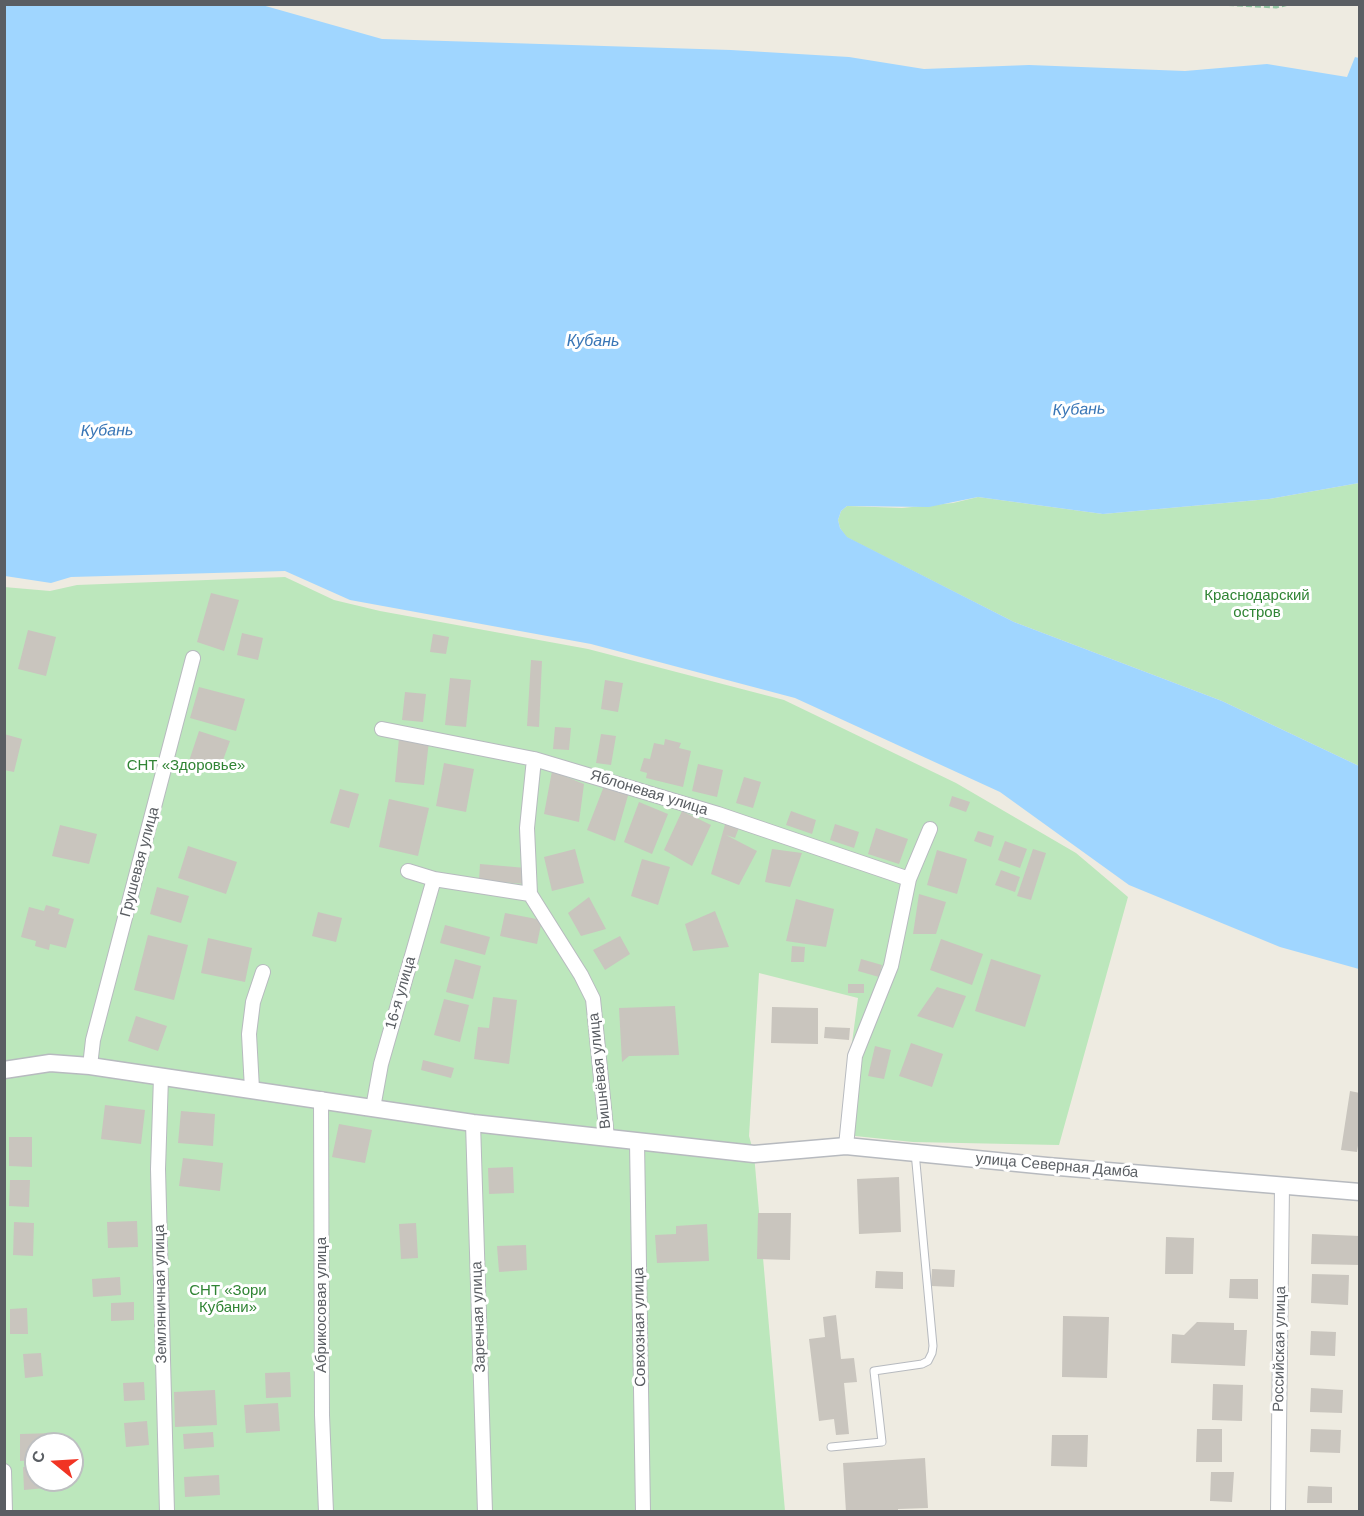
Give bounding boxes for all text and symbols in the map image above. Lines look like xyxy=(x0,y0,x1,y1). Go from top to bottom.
water label: Кубань xyxy=(567,332,619,352)
water label: Кубань xyxy=(1052,399,1106,421)
water label: Кубань xyxy=(80,421,134,441)
park label: Краснодарский остров xyxy=(1204,587,1310,622)
park label: СНТ «Здоровье» xyxy=(127,757,245,775)
street label: Яблоневая улица xyxy=(588,767,710,819)
street label: Грушевая улица xyxy=(117,805,163,919)
street label: 16-я улица xyxy=(382,954,420,1032)
street label: Вишнёвая улица xyxy=(585,1012,615,1130)
street label: улица Северная Дамба xyxy=(975,1150,1139,1182)
street label: Земляничная улица xyxy=(151,1224,171,1364)
street label: Абрикосовая улица xyxy=(313,1237,331,1373)
street label: Заречная улица xyxy=(468,1261,490,1373)
street label: Совхозная улица xyxy=(630,1267,650,1387)
park label: СНТ «Зори Кубани» xyxy=(189,1282,267,1317)
street label: Российская улица xyxy=(1270,1286,1290,1412)
north arrow xyxy=(24,1432,84,1492)
text: С xyxy=(28,1449,48,1465)

